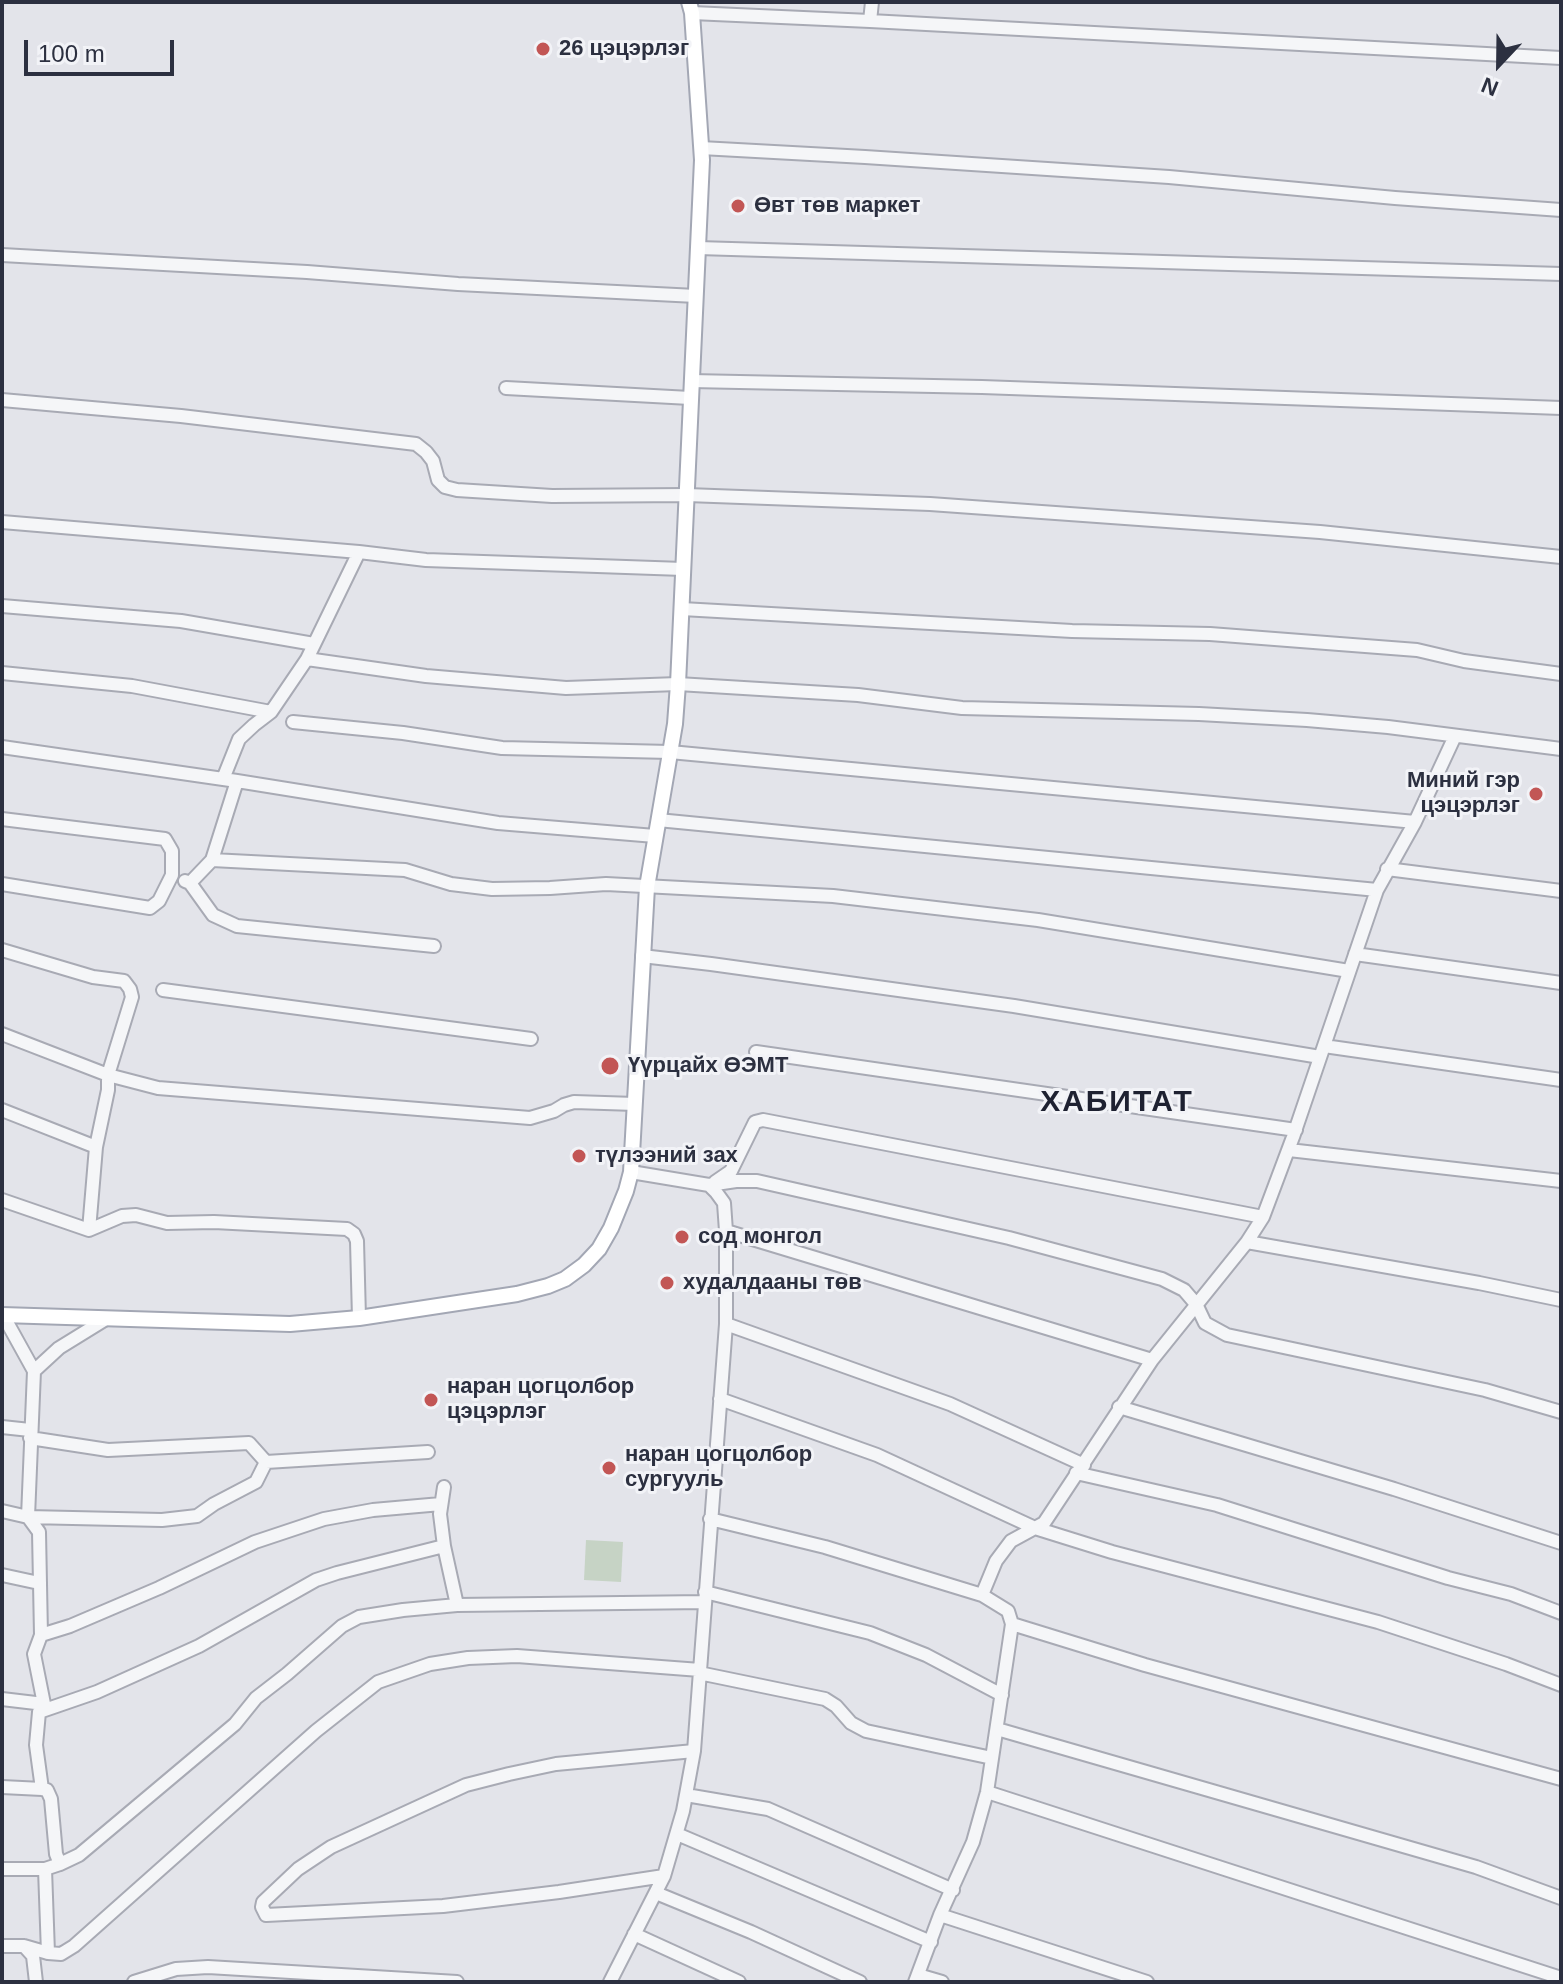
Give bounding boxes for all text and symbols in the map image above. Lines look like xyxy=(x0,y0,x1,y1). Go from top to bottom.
scale bar xyxy=(28,24,178,74)
north arrow xyxy=(1459,24,1539,104)
place label: 26 цэцэрлэг xyxy=(559,36,689,62)
text: 100 m xyxy=(38,40,105,67)
marker: 26 цэцэрлэг xyxy=(534,40,552,58)
text: N xyxy=(1478,72,1502,101)
place label: Өвт төв маркет xyxy=(754,193,920,219)
marker: Өвт төв маркет xyxy=(729,197,747,215)
place label: Миний гэр цэцэрлэг xyxy=(1407,768,1520,820)
marker: Миний гэр цэцэрлэг xyxy=(1527,785,1545,803)
place label: Үүрцайх ӨЭМТ xyxy=(628,1053,788,1079)
marker: Үүрцайх ӨЭМТ xyxy=(599,1055,621,1077)
district label: ХАБИТАТ xyxy=(1040,1085,1194,1121)
place label: түлээний зах xyxy=(595,1143,738,1169)
marker: түлээний зах xyxy=(570,1147,588,1165)
place label: сод монгол xyxy=(698,1224,822,1250)
marker: сод монгол xyxy=(673,1228,691,1246)
place label: худалдааны төв xyxy=(683,1270,862,1296)
marker: худалдааны төв xyxy=(658,1274,676,1292)
place label: наран цогцолбор цэцэрлэг xyxy=(447,1374,634,1426)
marker: наран цогцолбор цэцэрлэг xyxy=(422,1391,440,1409)
place label: наран цогцолбор сургууль xyxy=(625,1442,812,1494)
marker: наран цогцолбор сургууль xyxy=(600,1459,618,1477)

